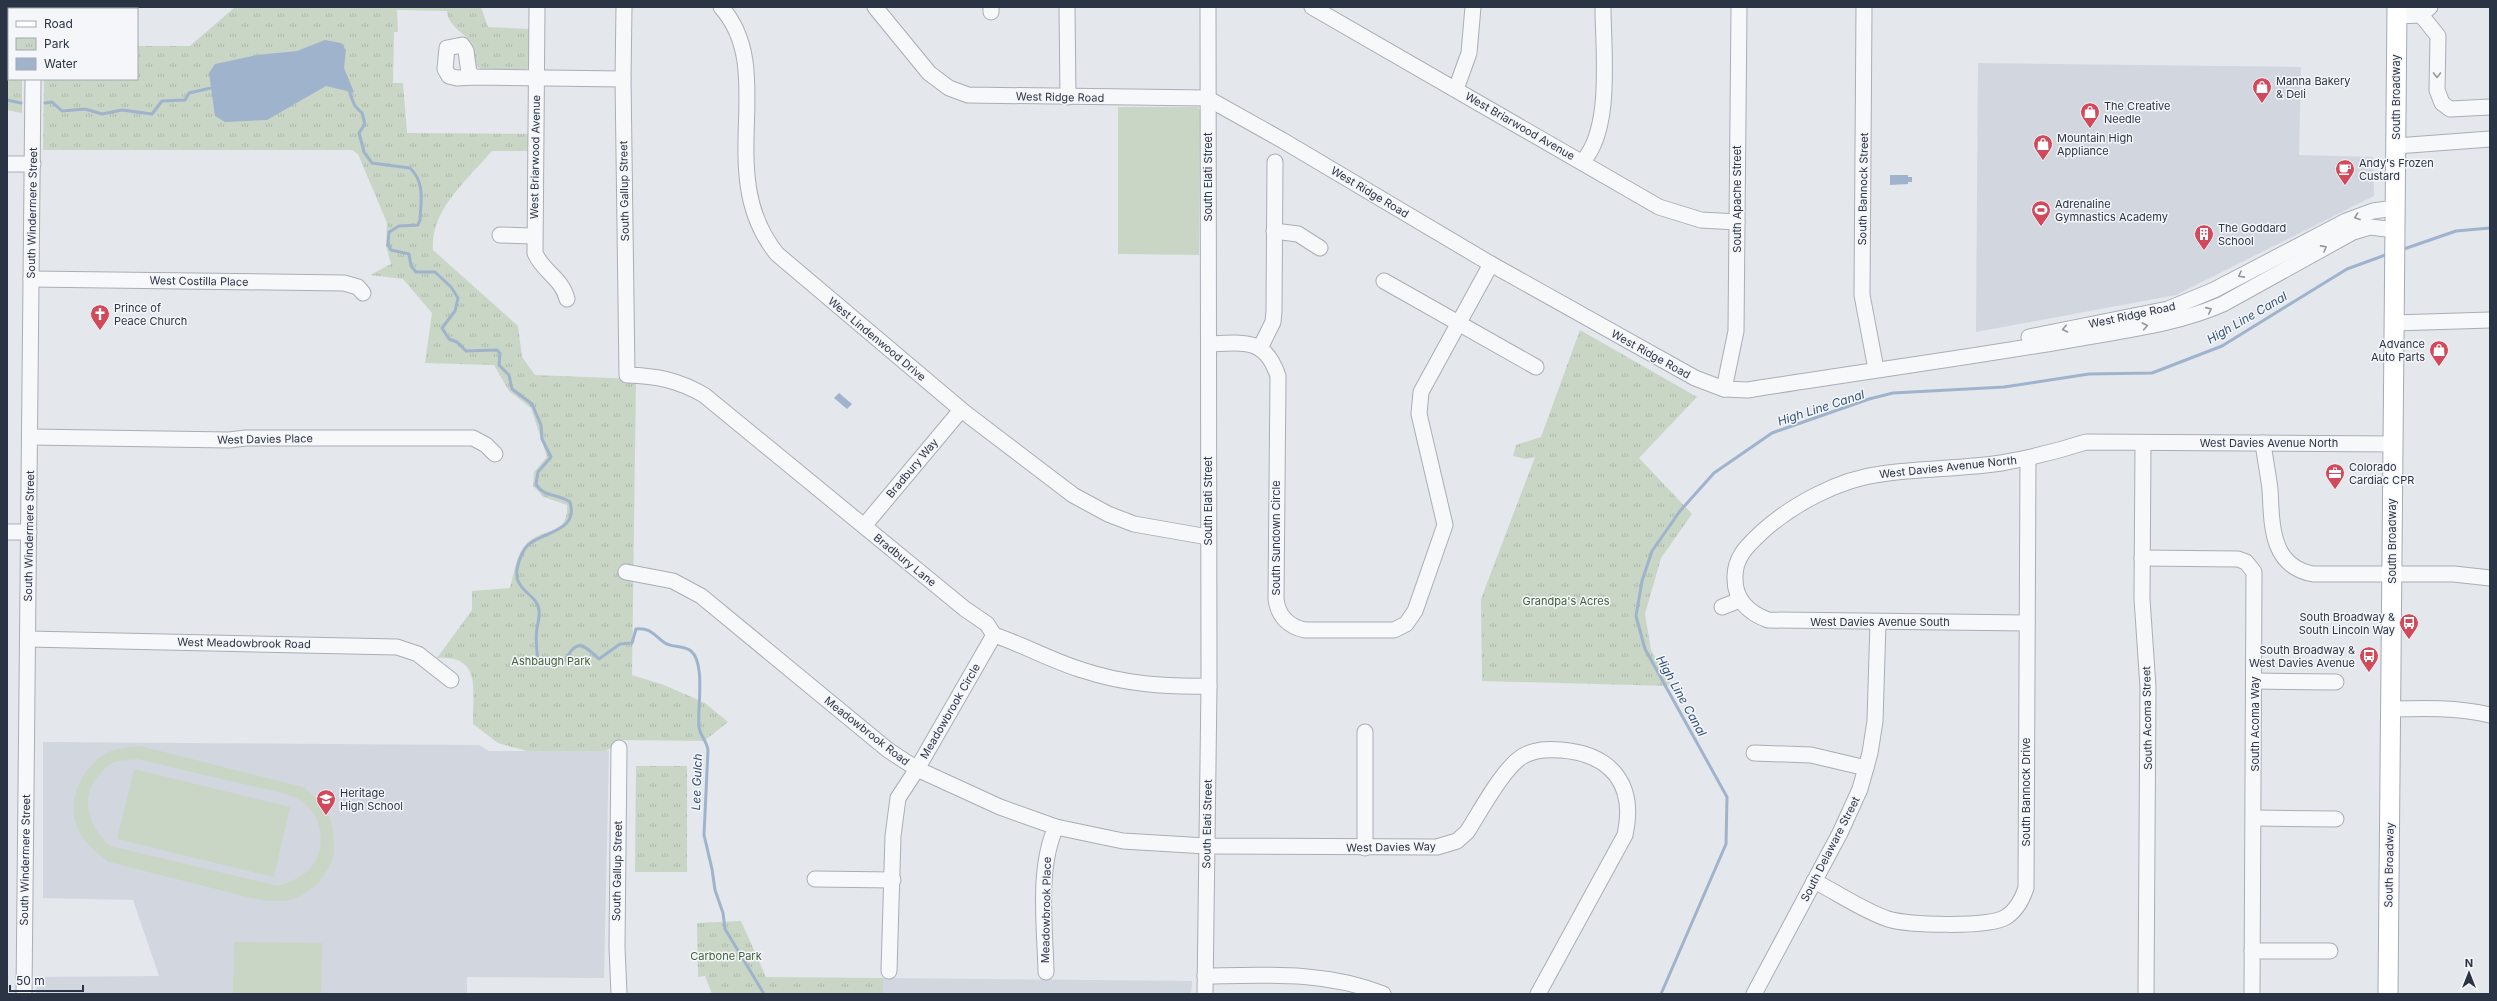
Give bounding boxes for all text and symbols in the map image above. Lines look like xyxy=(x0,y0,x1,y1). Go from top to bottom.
legend xyxy=(8,8,138,80)
text: Road xyxy=(44,16,73,31)
text: Park xyxy=(44,36,70,51)
street label: South Broadway xyxy=(2389,54,2403,140)
text: Water xyxy=(44,56,78,71)
one-way arrow xyxy=(2433,72,2441,78)
place label: Manna Bakery & Deli xyxy=(2276,74,2350,101)
shop icon: Manna Bakery & Deli xyxy=(2251,76,2273,104)
street label: West Ridge Road xyxy=(1016,89,1104,105)
street label: West Briarwood Avenue xyxy=(1463,89,1577,163)
street label: West Briarwood Avenue xyxy=(527,95,543,219)
place label: The Creative Needle xyxy=(2104,99,2170,126)
shop icon: The Creative Needle xyxy=(2079,101,2101,129)
place label: Mountain High Appliance xyxy=(2057,131,2133,158)
street label: South Elati Street xyxy=(1201,132,1215,222)
street label: South Bannock Street xyxy=(1855,132,1871,246)
shop icon: Mountain High Appliance xyxy=(2032,133,2054,161)
street label: South Gallup Street xyxy=(616,140,632,241)
street label: South Apache Street xyxy=(1730,145,1744,253)
street label: South Windermere Street xyxy=(24,147,40,279)
place label: Andy's Frozen Custard xyxy=(2359,156,2434,183)
cafe icon: Andy's Frozen Custard xyxy=(2334,158,2356,186)
street label: West Ridge Road xyxy=(1328,163,1412,221)
place label: Adrenaline Gymnastics Academy xyxy=(2055,197,2168,224)
sports icon: Adrenaline Gymnastics Academy xyxy=(2030,199,2052,227)
one-way arrow xyxy=(2354,212,2361,220)
place label: The Goddard School xyxy=(2218,221,2286,248)
building icon: The Goddard School xyxy=(2193,223,2215,251)
one-way arrow xyxy=(2320,245,2327,252)
one-way arrow xyxy=(2238,271,2246,278)
street label: West Costilla Place xyxy=(149,273,249,289)
water label: High Line Canal xyxy=(2204,288,2290,347)
street label: West Lindenwood Drive xyxy=(825,294,929,384)
street label: West Ridge Road xyxy=(2087,299,2177,331)
place label: Prince of Peace Church xyxy=(114,301,187,328)
church icon: Prince of Peace Church xyxy=(89,303,111,331)
one-way arrow xyxy=(2205,307,2213,315)
one-way arrow xyxy=(2142,322,2148,331)
one-way arrow xyxy=(2062,325,2068,333)
street label: West Ridge Road xyxy=(1609,326,1693,382)
place label: Advance Auto Parts xyxy=(2371,337,2425,364)
shop icon: Advance Auto Parts xyxy=(2428,339,2450,367)
water label: High Line Canal xyxy=(1776,386,1866,429)
street label: West Davies Place xyxy=(217,431,313,447)
street label: Bradbury Way xyxy=(883,435,941,501)
street label: West Davies Avenue North xyxy=(2200,436,2338,450)
street label: West Davies Avenue North xyxy=(1878,453,2018,481)
street label: South Elati Street xyxy=(1201,456,1215,546)
place label: Colorado Cardiac CPR xyxy=(2349,460,2414,487)
office icon: Colorado Cardiac CPR xyxy=(2324,462,2346,490)
street label: South Windermere Street xyxy=(21,470,37,602)
street label: South Sundown Circle xyxy=(1269,480,1283,596)
street label: South Broadway xyxy=(2385,498,2399,584)
street label: Bradbury Lane xyxy=(871,531,939,589)
park label: Grandpa's Acres xyxy=(1522,594,1610,608)
place label: South Broadway & South Lincoln Way xyxy=(2299,610,2395,637)
bus stop icon: South Broadway & South Lincoln Way xyxy=(2398,612,2420,640)
street label: West Davies Avenue South xyxy=(1810,615,1950,629)
street label: West Meadowbrook Road xyxy=(177,635,311,651)
place label: South Broadway & West Davies Avenue xyxy=(2249,643,2355,670)
bus stop icon: South Broadway & West Davies Avenue xyxy=(2358,645,2380,673)
water label: High Line Canal xyxy=(1653,653,1710,739)
park label: Ashbaugh Park xyxy=(511,654,591,668)
street label: Meadowbrook Circle xyxy=(917,661,983,761)
street label: South Acoma Street xyxy=(2139,666,2155,770)
street label: South Acoma Way xyxy=(2248,676,2262,772)
street label: Meadowbrook Road xyxy=(822,693,912,769)
street label: South Bannock Drive xyxy=(2019,737,2033,847)
water label: Lee Gulch xyxy=(688,753,705,811)
street label: South Elati Street xyxy=(1199,779,1215,869)
place label: Heritage High School xyxy=(340,786,403,813)
school or university icon: Heritage High School xyxy=(315,788,337,816)
street label: South Windermere Street xyxy=(17,794,33,926)
street label: South Delaware Street xyxy=(1797,794,1863,904)
street label: South Gallup Street xyxy=(609,820,625,921)
street label: South Broadway xyxy=(2381,822,2397,908)
street label: West Davies Way xyxy=(1346,839,1436,855)
street label: Meadowbrook Place xyxy=(1038,857,1054,963)
park label: Carbone Park xyxy=(690,949,762,963)
north arrow xyxy=(2449,953,2489,993)
text: N xyxy=(2465,956,2473,970)
scale bar xyxy=(10,967,83,993)
text: 50 m xyxy=(16,973,45,988)

